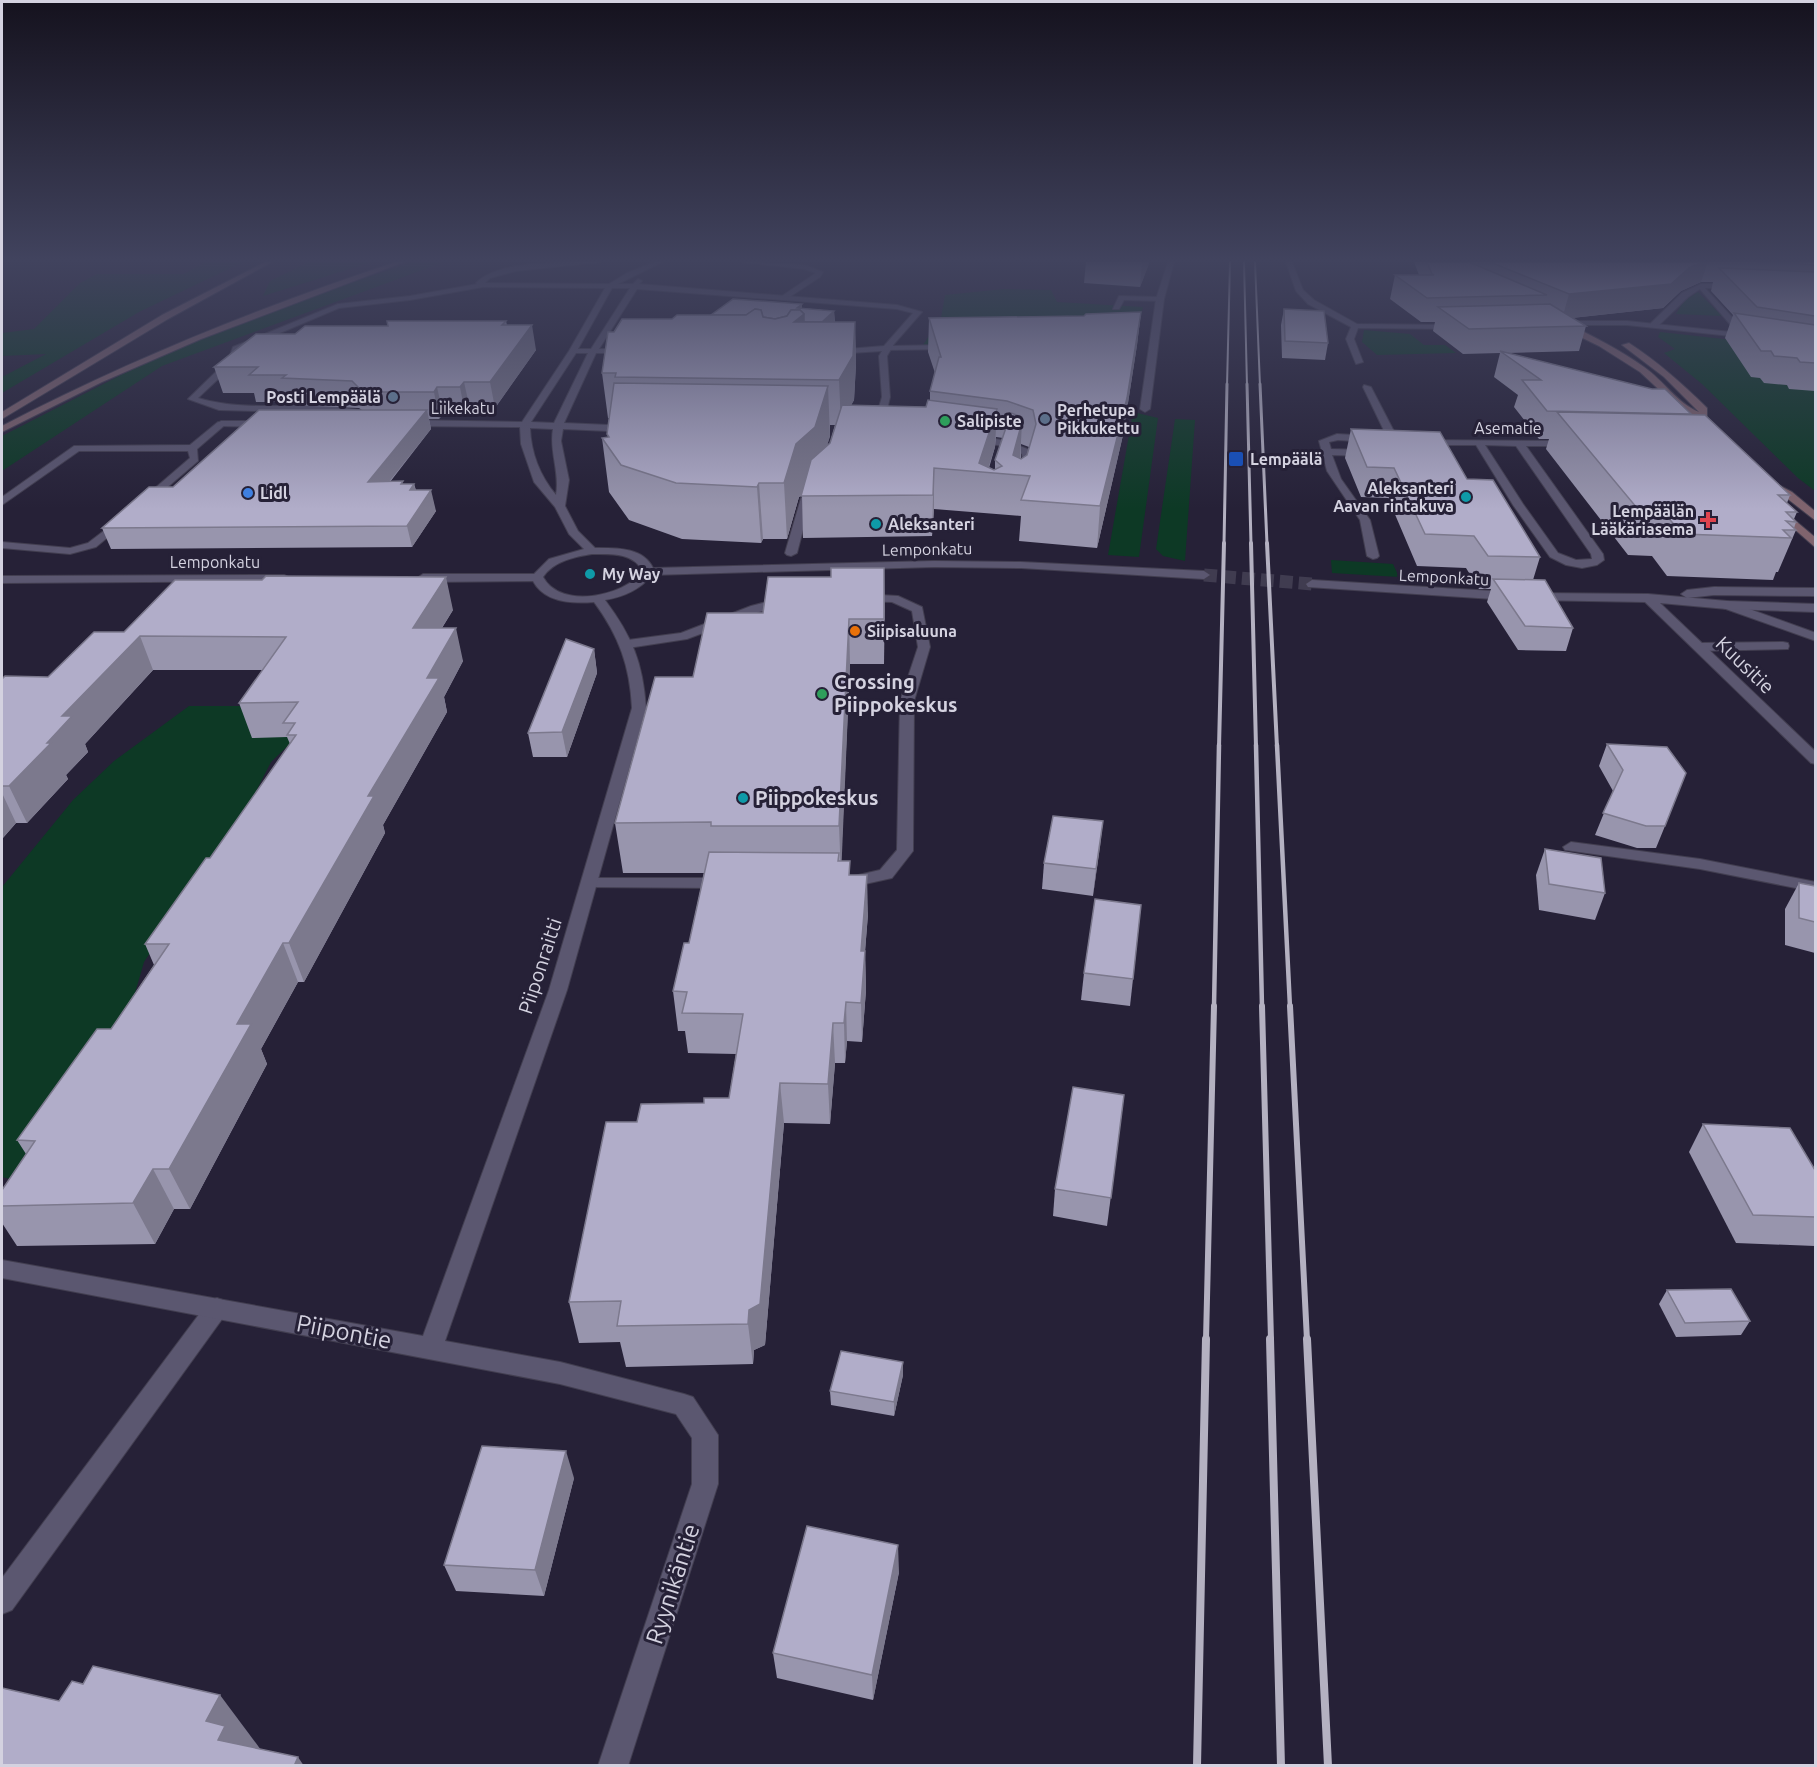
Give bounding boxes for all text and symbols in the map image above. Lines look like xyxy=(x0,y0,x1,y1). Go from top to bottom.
place label: Posti Lempäälä xyxy=(266,388,381,406)
marker: Posti Lempäälä xyxy=(386,390,400,404)
street label: Liikekatu xyxy=(431,399,495,417)
place label: Perhetupa Pikkukettu xyxy=(1057,401,1140,437)
place label: Salipiste xyxy=(957,412,1022,430)
marker: Perhetupa Pikkukettu xyxy=(1038,412,1052,426)
marker: Salipiste xyxy=(938,414,952,428)
street label: Asematie xyxy=(1474,419,1542,437)
marker: Lempäälä xyxy=(1227,450,1245,468)
place label: Lempäälä xyxy=(1250,450,1323,468)
place label: Aleksanteri Aavan rintakuva xyxy=(1333,479,1454,515)
place label: Lidl xyxy=(260,484,288,502)
marker: Lidl xyxy=(241,486,255,500)
marker: Aleksanteri Aavan rintakuva xyxy=(1459,490,1473,504)
place label: Lempäälän Lääkäriasema xyxy=(1591,502,1694,538)
marker: Lempäälän Lääkäriasema xyxy=(1699,511,1717,529)
place label: Aleksanteri xyxy=(888,515,975,533)
marker: Aleksanteri xyxy=(869,517,883,531)
street label: Lemponkatu xyxy=(882,539,972,559)
street label: Lemponkatu xyxy=(170,553,260,571)
place label: My Way xyxy=(602,565,661,583)
street label: Lemponkatu xyxy=(1398,566,1490,588)
marker: My Way xyxy=(583,567,597,581)
place label: Siipisaluuna xyxy=(867,622,957,640)
marker: Siipisaluuna xyxy=(848,624,862,638)
street label: Kuusitie xyxy=(1711,631,1779,698)
place label: Crossing Piippokeskus xyxy=(834,670,958,716)
marker: Crossing Piippokeskus xyxy=(815,687,829,701)
place label: Piippokeskus xyxy=(755,786,879,809)
marker: Piippokeskus xyxy=(736,791,750,805)
street label: Piiponraitti xyxy=(513,915,566,1017)
street label: Piipontie xyxy=(294,1309,394,1354)
street label: Ryynikäntie xyxy=(640,1520,705,1647)

